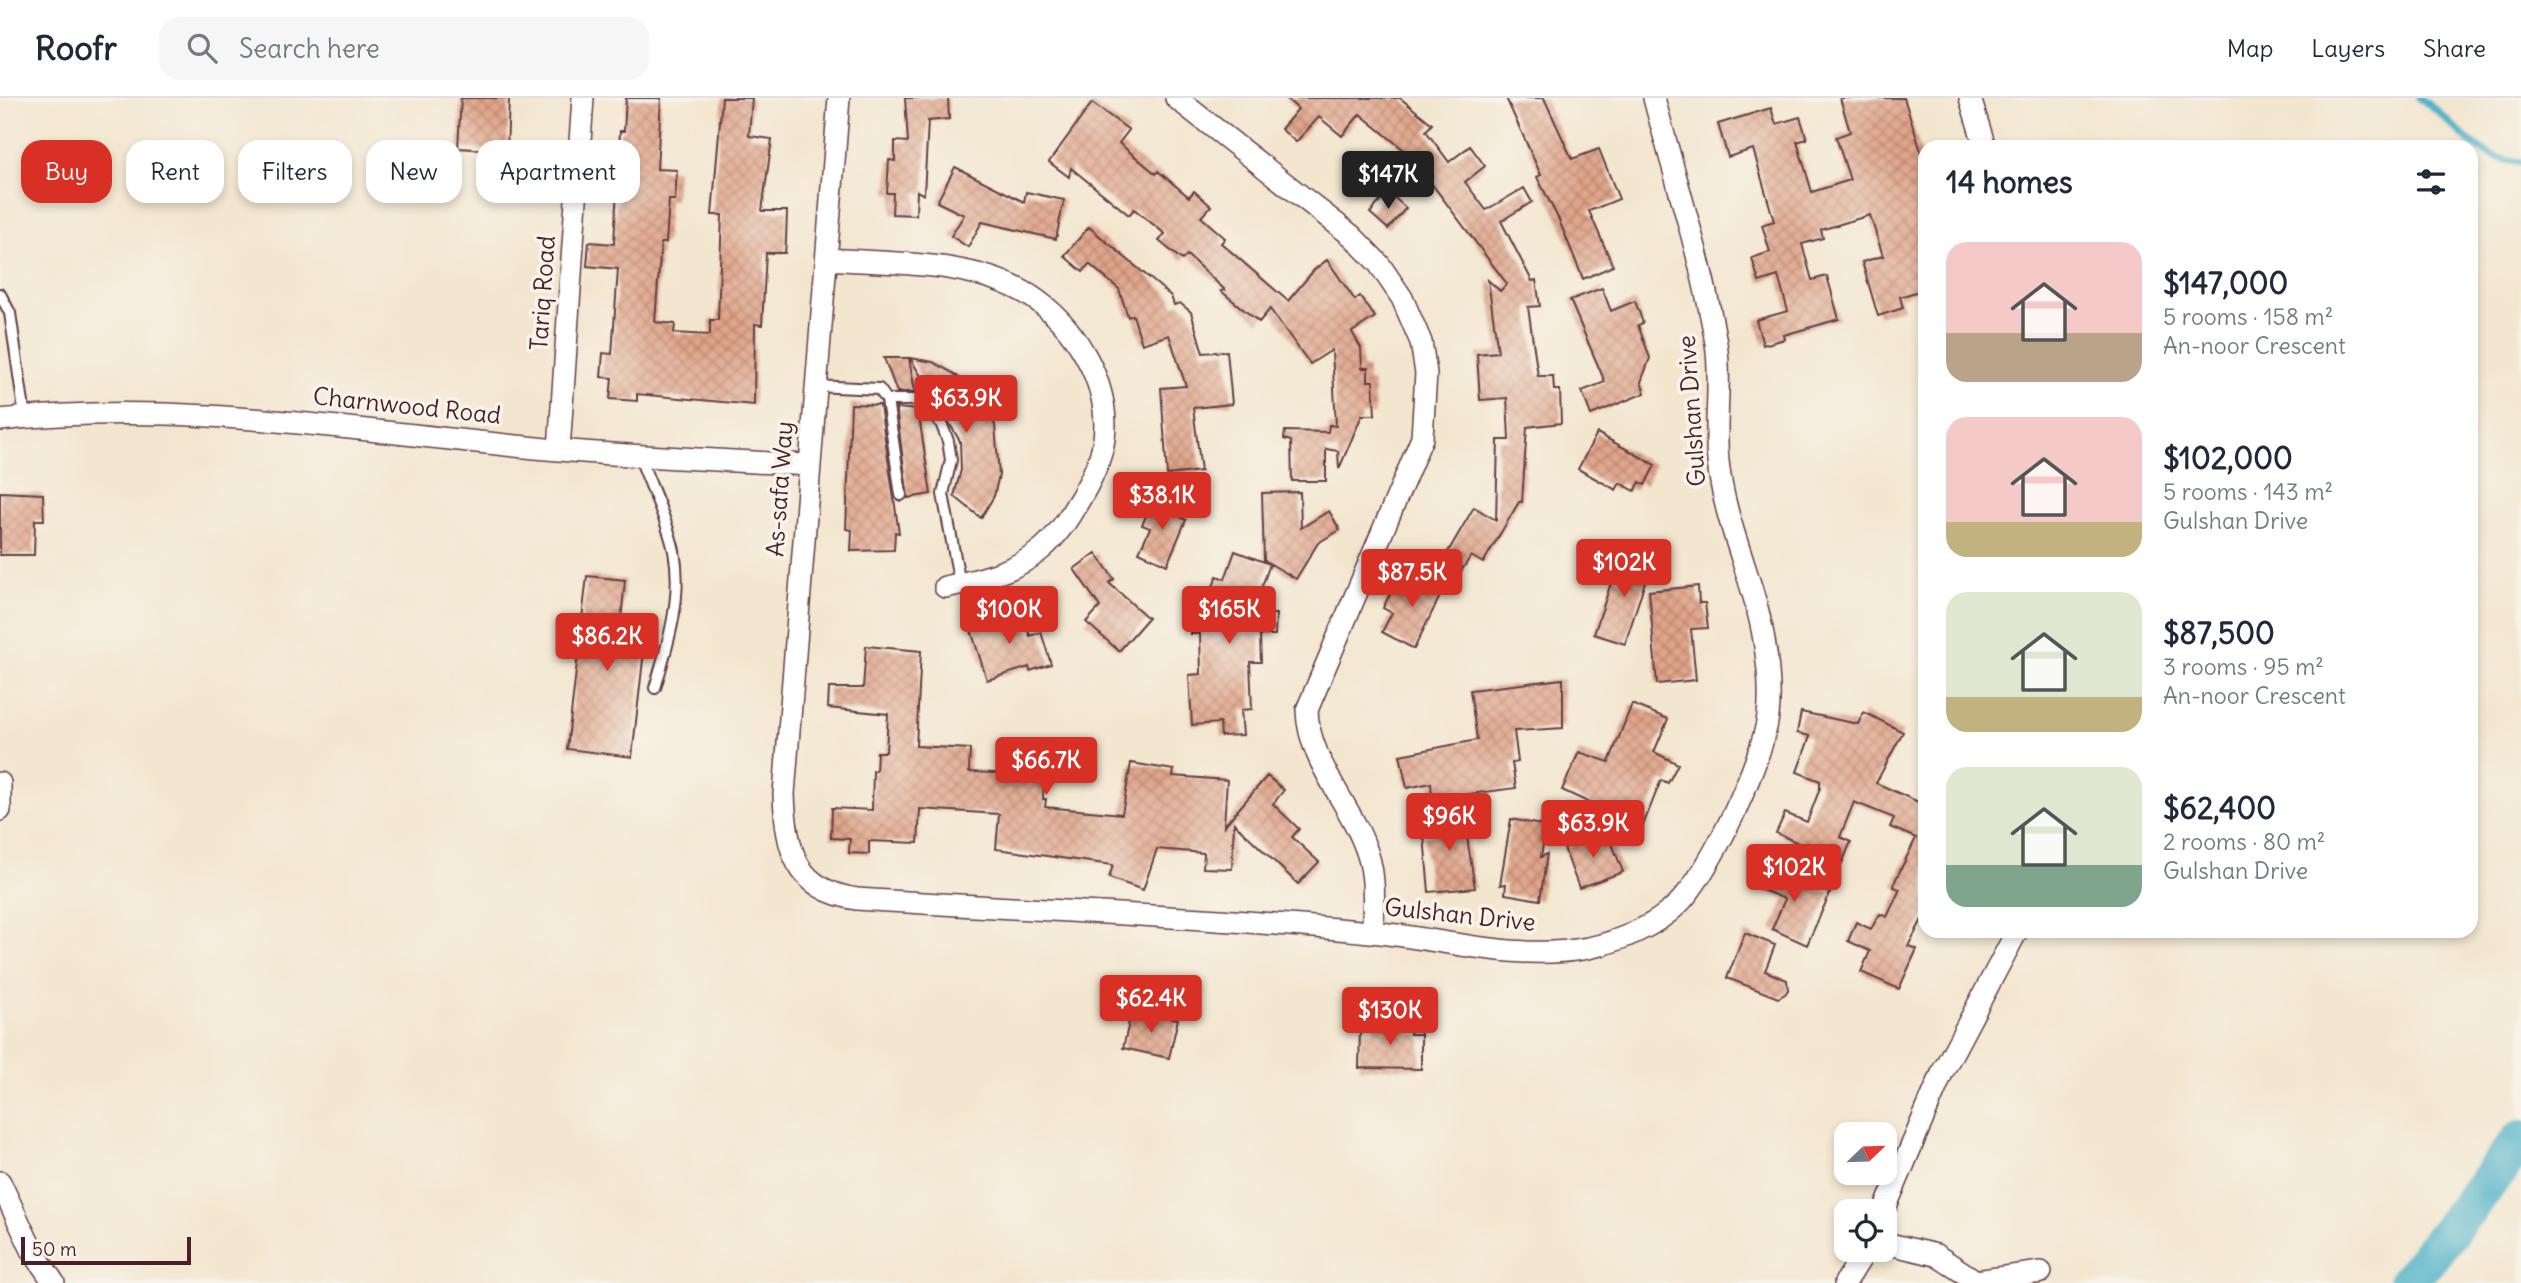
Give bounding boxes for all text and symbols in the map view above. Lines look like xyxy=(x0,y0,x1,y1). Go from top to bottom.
search box xyxy=(159,17,649,80)
text: Roofr xyxy=(35,27,117,69)
icon: search xyxy=(183,29,221,67)
text: Search here xyxy=(239,32,380,65)
text: Map xyxy=(2227,33,2273,63)
text: Layers xyxy=(2311,33,2385,63)
text: Share xyxy=(2423,33,2486,63)
chip: Buy xyxy=(21,140,112,203)
chip: Rent xyxy=(126,140,224,203)
chip: Filters xyxy=(238,140,352,203)
chip: New xyxy=(366,140,462,203)
chip: Apartment xyxy=(476,140,640,203)
pin: $147K xyxy=(1339,152,1437,211)
text: $147K xyxy=(1358,159,1418,188)
text: 14 homes xyxy=(1946,163,2073,201)
icon: filters xyxy=(2412,163,2450,201)
street label: Tariq Road xyxy=(523,234,561,351)
text: $147,000 xyxy=(2163,264,2288,302)
icon: home xyxy=(2002,270,2086,354)
text: 5 rooms · 158 m² xyxy=(2163,302,2333,331)
text: An-noor Crescent xyxy=(2163,331,2346,360)
street label: Gulshan Drive xyxy=(1671,334,1711,488)
pin: $63.9K xyxy=(909,376,1023,435)
street label: Charnwood Road xyxy=(312,380,503,430)
text: $63.9K xyxy=(930,383,1002,412)
street label: As-safa Way xyxy=(759,420,799,558)
text: $102,000 xyxy=(2163,439,2293,477)
icon: home xyxy=(2002,445,2086,529)
pin: $38.1K xyxy=(1105,472,1219,532)
text: 5 rooms · 143 m² xyxy=(2163,477,2333,506)
text: $38.1K xyxy=(1129,480,1195,509)
text: Gulshan Drive xyxy=(2163,506,2308,535)
pin: $102K xyxy=(1575,540,1673,599)
text: $102K xyxy=(1592,547,1656,576)
pin: $87.5K xyxy=(1355,550,1469,609)
text: $87.5K xyxy=(1377,557,1447,586)
pin: $100K xyxy=(960,587,1058,646)
pin: $165K xyxy=(1180,587,1278,646)
text: $100K xyxy=(976,594,1042,623)
text: $165K xyxy=(1198,594,1260,623)
pin: $86.2K xyxy=(550,614,664,673)
text: $87,500 xyxy=(2163,614,2275,652)
icon: home xyxy=(2002,620,2086,704)
text: $86.2K xyxy=(572,621,642,650)
text: 3 rooms · 95 m² xyxy=(2163,652,2324,681)
text: An-noor Crescent xyxy=(2163,681,2346,710)
pin: $66.7K xyxy=(989,738,1103,797)
text: $66.7K xyxy=(1011,745,1081,774)
text: $62,400 xyxy=(2163,789,2276,827)
pin: $96K xyxy=(1408,794,1490,853)
icon: home xyxy=(2002,795,2086,879)
pin: $63.9K xyxy=(1536,800,1650,860)
text: $96K xyxy=(1422,801,1476,830)
text: $63.9K xyxy=(1557,808,1629,837)
text: 2 rooms · 80 m² xyxy=(2163,827,2325,856)
pin: $102K xyxy=(1745,844,1843,904)
text: $102K xyxy=(1762,852,1826,881)
text: Gulshan Drive xyxy=(2163,856,2308,885)
street label: Gulshan Drive xyxy=(1383,891,1537,937)
pin: $62.4K xyxy=(1094,976,1208,1035)
text: $62.4K xyxy=(1116,983,1186,1012)
pin: $130K xyxy=(1341,988,1439,1047)
text: $130K xyxy=(1358,995,1422,1024)
north arrow xyxy=(1834,1122,1897,1185)
map controls xyxy=(1834,1122,1897,1262)
button: locate xyxy=(1834,1199,1897,1262)
scale bar xyxy=(21,1234,191,1266)
text: 50 m xyxy=(32,1237,77,1261)

